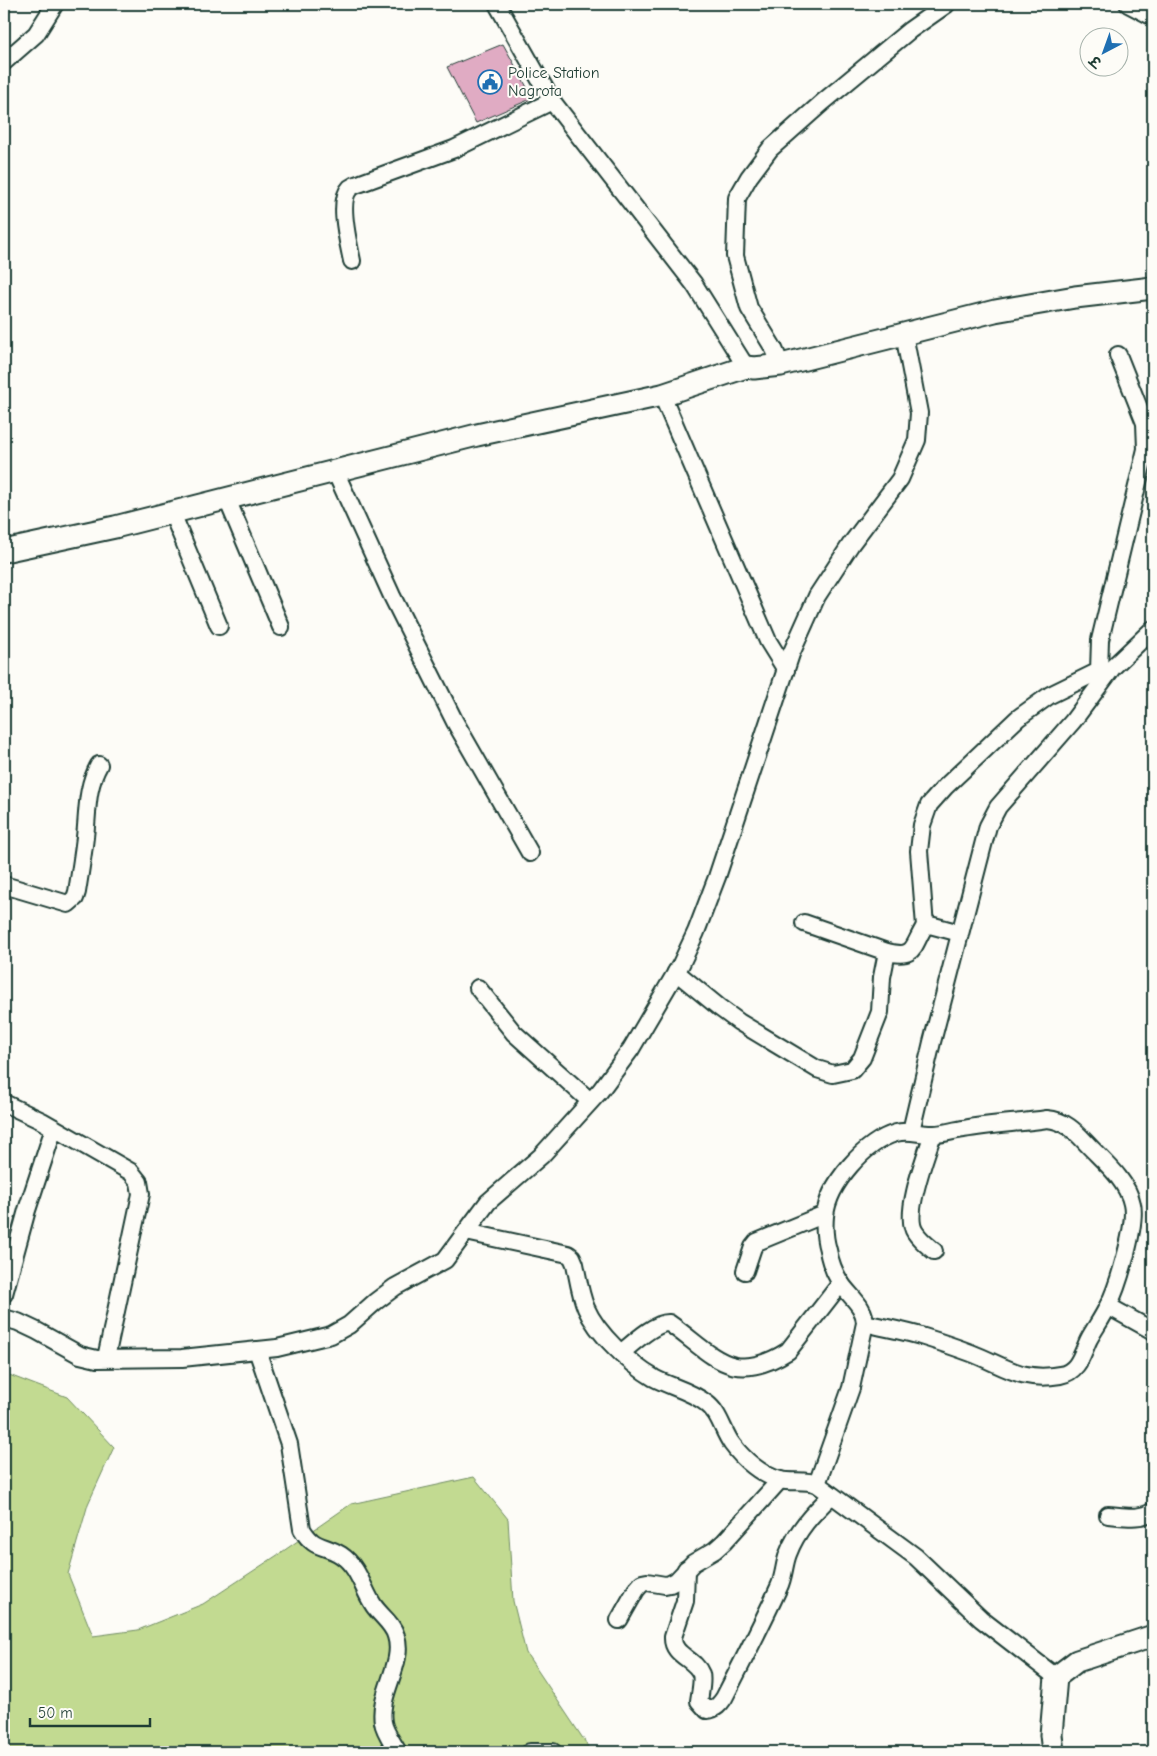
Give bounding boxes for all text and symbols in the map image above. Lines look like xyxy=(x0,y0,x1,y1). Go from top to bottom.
north arrow xyxy=(1080,28,1130,78)
text: उ xyxy=(1085,51,1106,72)
place label: Police Station Nagrota xyxy=(508,64,600,100)
public building icon: Police Station Nagrota xyxy=(477,69,503,95)
scale bar xyxy=(30,1696,150,1728)
text: 50 m xyxy=(38,1704,73,1722)

